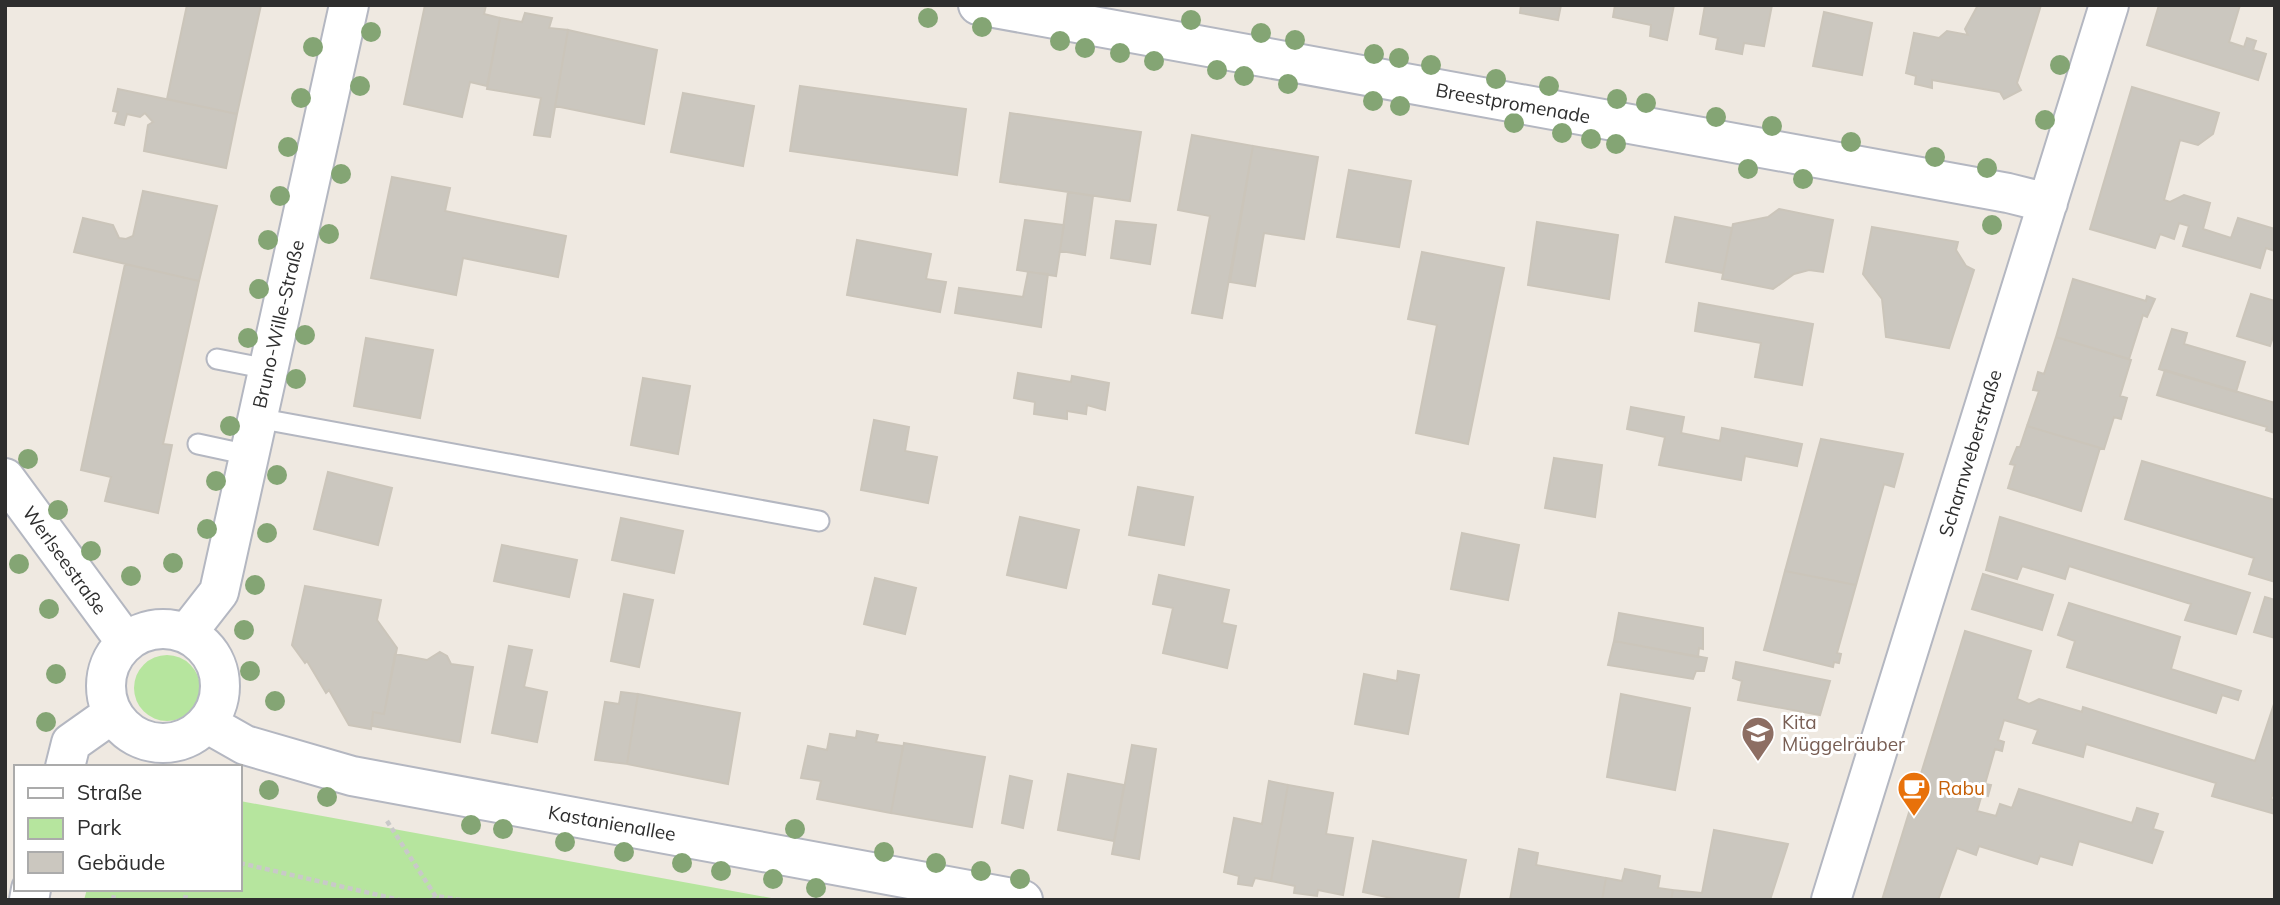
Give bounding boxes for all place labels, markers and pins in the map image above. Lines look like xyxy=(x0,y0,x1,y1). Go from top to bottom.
place label: Kita Müggelräuber xyxy=(1782,710,1905,756)
school or university icon: Kita Müggelräuber xyxy=(1739,714,1777,763)
cafe icon: Rabu xyxy=(1895,769,1933,818)
place label: Rabu xyxy=(1938,776,1985,800)

